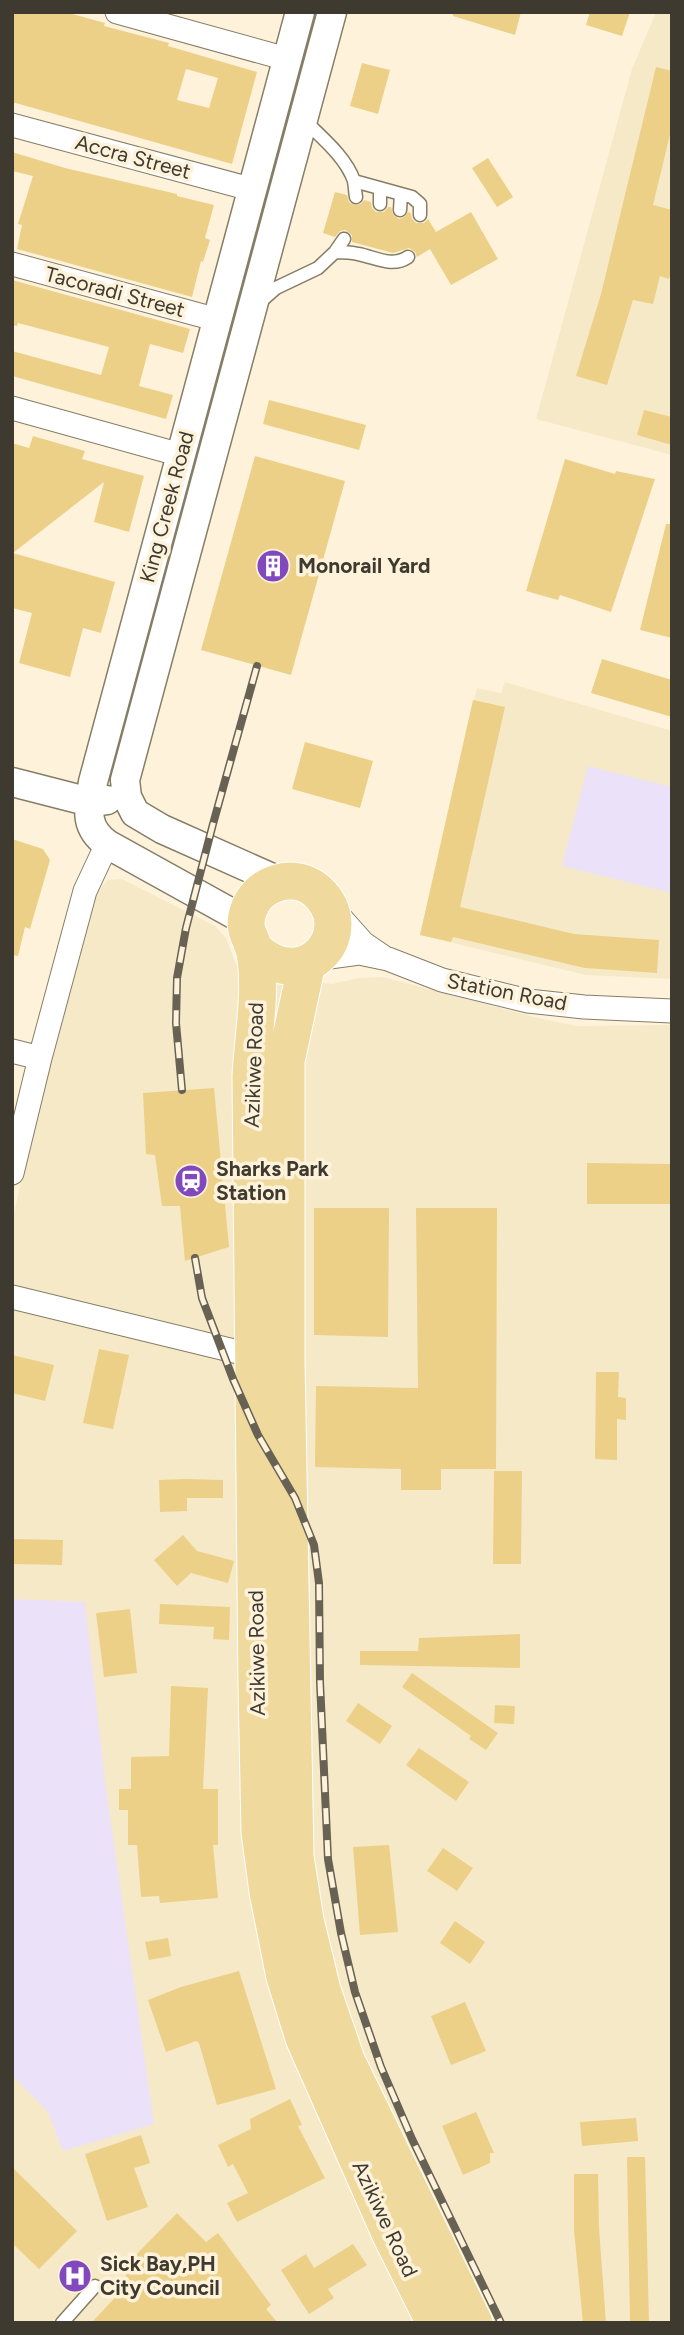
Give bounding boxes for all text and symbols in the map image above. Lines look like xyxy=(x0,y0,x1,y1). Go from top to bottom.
street label: Accra Street xyxy=(73,129,194,184)
street label: Tacoradi Street xyxy=(43,261,188,322)
street label: King Creek Road xyxy=(134,428,199,585)
building icon: Monorail Yard xyxy=(254,547,292,585)
place label: Monorail Yard xyxy=(298,553,431,578)
street label: Station Road xyxy=(445,968,569,1015)
street label: Azikiwe Road xyxy=(239,1002,268,1128)
place label: Sharks Park Station xyxy=(216,1156,330,1205)
station icon: Sharks Park Station xyxy=(172,1162,210,1200)
street label: Azikiwe Road xyxy=(243,1590,270,1716)
street label: Azikiwe Road xyxy=(348,2157,423,2281)
place label: Sick Bay,PH City Council xyxy=(100,2251,220,2300)
hospital icon: Sick Bay,PH City Council xyxy=(56,2257,94,2295)

